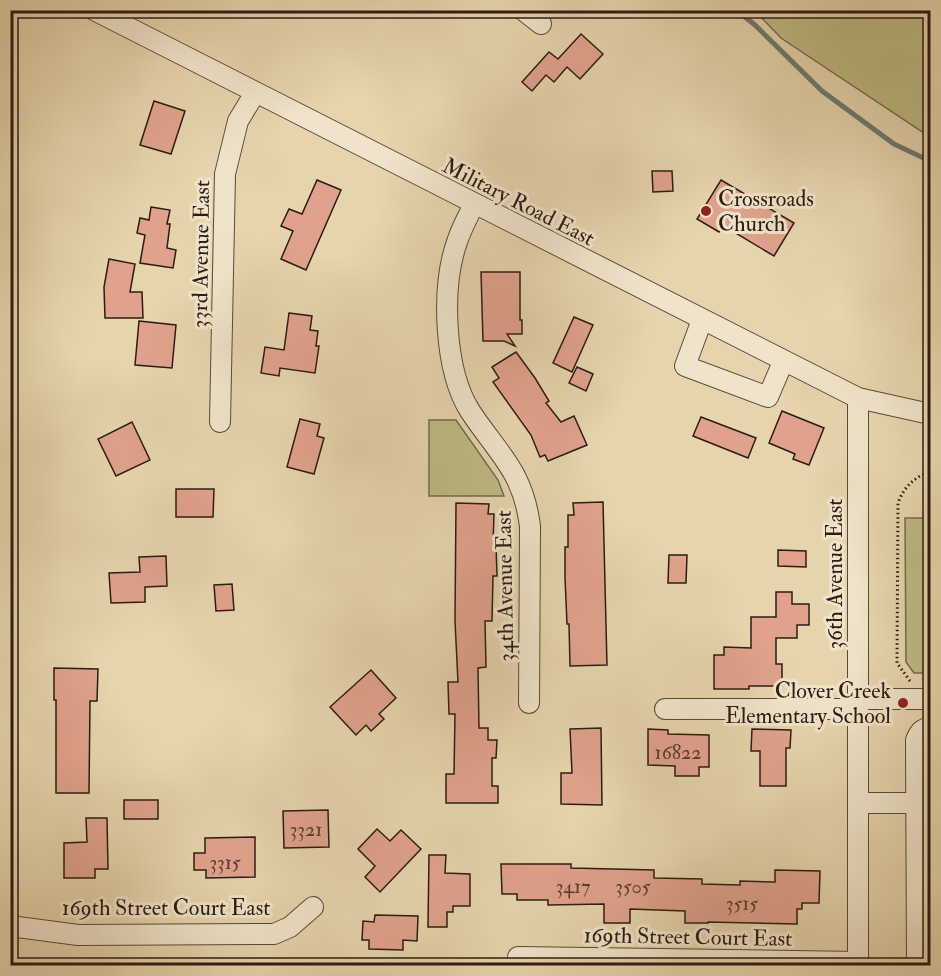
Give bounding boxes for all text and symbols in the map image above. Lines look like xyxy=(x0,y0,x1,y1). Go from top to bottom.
street label: Military Road East xyxy=(438,151,599,252)
street label: 33rd Avenue East xyxy=(186,180,216,328)
place label: Crossroads Church xyxy=(718,185,814,238)
marker: Crossroads Church xyxy=(699,204,713,218)
street label: 36th Avenue East xyxy=(821,499,849,649)
street label: 34th Avenue East xyxy=(490,510,520,662)
place label: Clover Creek Elementary School xyxy=(725,677,891,730)
marker: Clover Creek Elementary School xyxy=(896,696,910,710)
house number: 16822 xyxy=(655,740,701,765)
house number: 3321 xyxy=(290,817,322,842)
house number: 3315 xyxy=(209,850,241,875)
house number: 3417 xyxy=(556,874,590,899)
house number: 3505 xyxy=(615,874,651,899)
house number: 3515 xyxy=(726,891,758,916)
street label: 169th Street Court East xyxy=(62,894,270,922)
street label: 169th Street Court East xyxy=(583,921,793,953)

